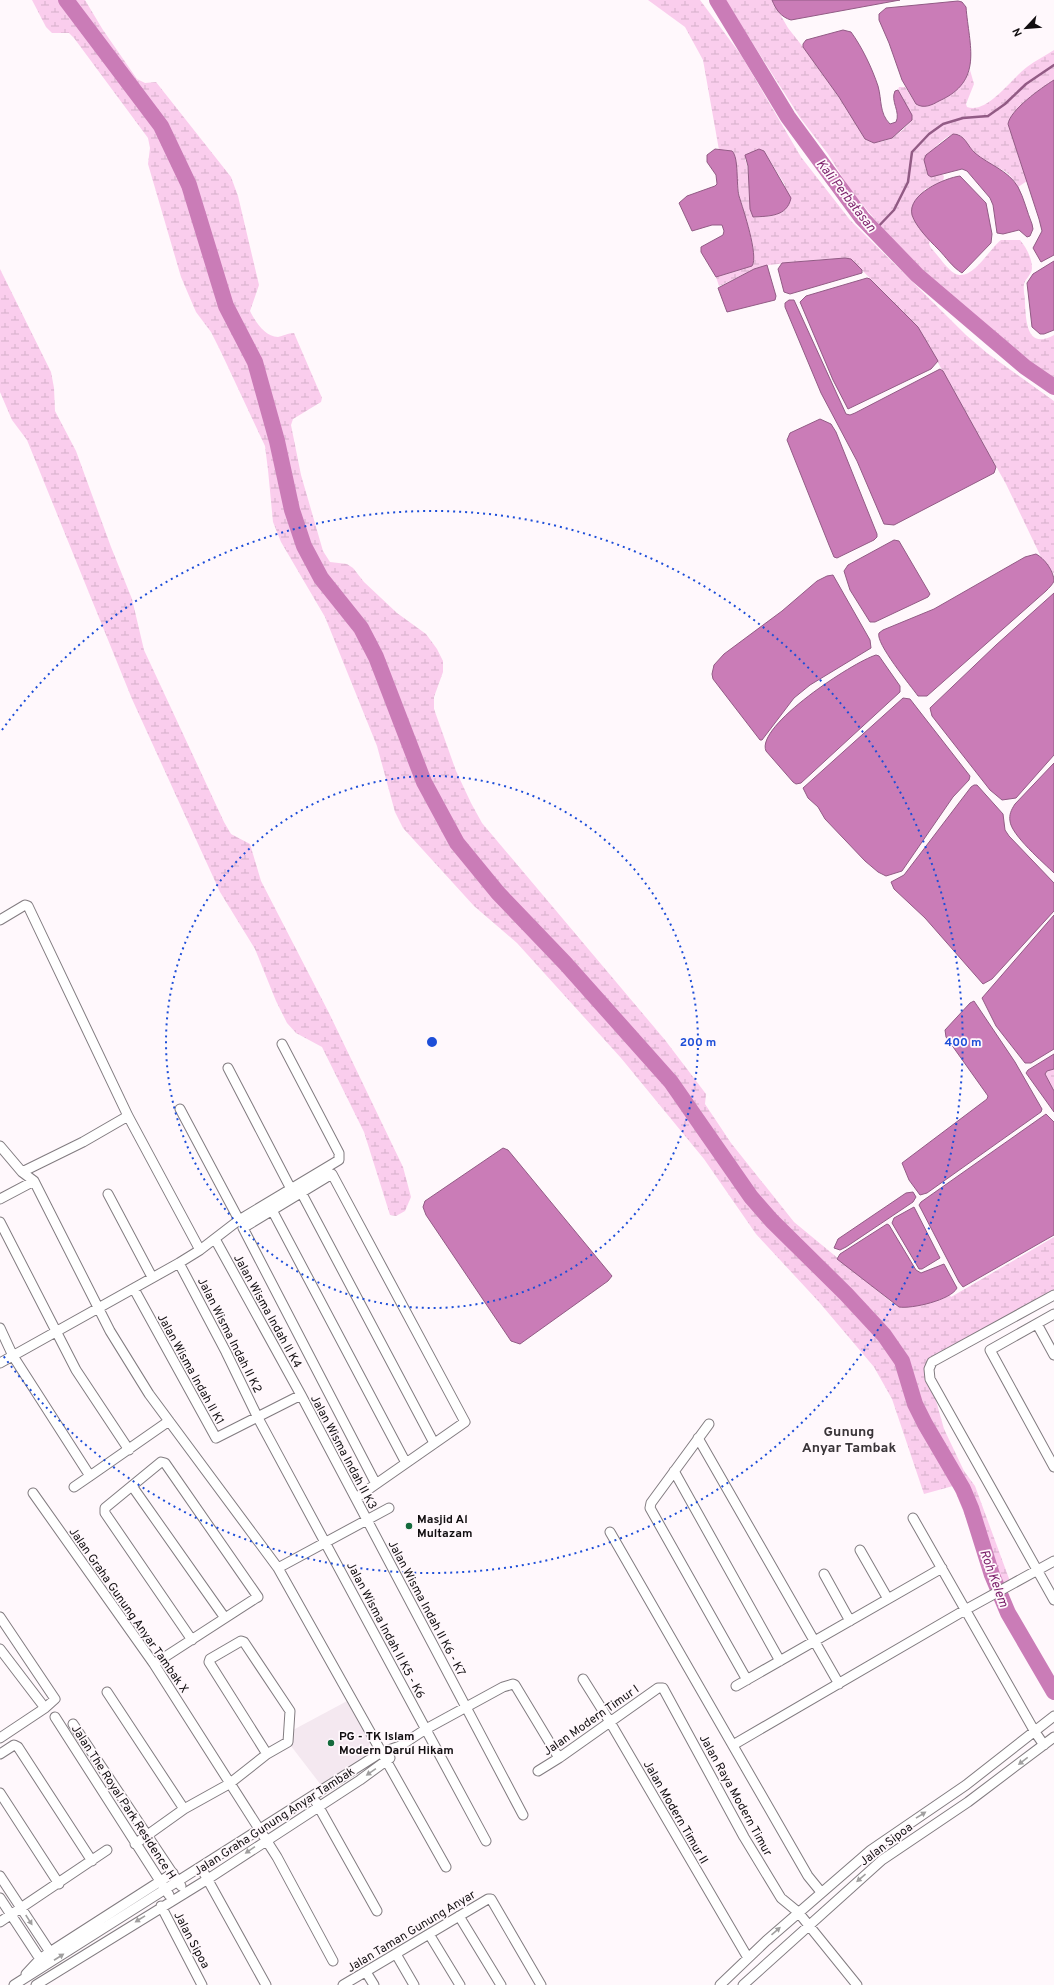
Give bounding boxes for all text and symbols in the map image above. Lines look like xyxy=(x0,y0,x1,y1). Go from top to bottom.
north arrow xyxy=(1006,8,1046,48)
text: N xyxy=(1010,25,1026,39)
water label: Kali Perbatasan xyxy=(812,157,879,236)
centre of rings xyxy=(425,1035,439,1049)
text: 200 m xyxy=(680,1035,716,1051)
text: 400 m xyxy=(944,1035,982,1051)
street label: Jalan Wisma Indah II K4 xyxy=(229,1252,305,1371)
street label: Jalan Wisma Indah II K2 xyxy=(193,1275,265,1396)
street label: Jalan Wisma Indah II K1 xyxy=(153,1311,227,1428)
street label: Jalan Wisma Indah II K3 xyxy=(306,1392,380,1512)
district label: Gunung Anyar Tambak xyxy=(802,1424,896,1457)
place label: Masjid Al Multazam xyxy=(417,1512,472,1542)
marker: Masjid Al Multazam xyxy=(404,1521,414,1531)
street label: Jalan Graha Gunung Anyar Tambak X xyxy=(65,1525,192,1697)
street label: Jalan Wisma Indah II K6 - K7 xyxy=(383,1538,469,1679)
water label: Roh Kelem xyxy=(975,1548,1011,1610)
street label: Jalan Wisma Indah II K5 - K6 xyxy=(342,1559,428,1702)
street label: Jalan Modern Timur I xyxy=(540,1682,643,1760)
street label: Jalan The Royal Park Residence H xyxy=(67,1722,179,1883)
place label: PG - TK Islam Modern Darul Hikam xyxy=(339,1729,454,1759)
street label: Jalan Raya Modern Timur xyxy=(695,1732,775,1859)
marker: PG - TK Islam Modern Darul Hikam xyxy=(326,1738,336,1748)
one-way arrow xyxy=(1018,1757,1029,1765)
street label: Jalan Modern Timur II xyxy=(639,1758,711,1867)
street label: Jalan Graha Gunung Anyar Tambak xyxy=(191,1764,358,1880)
one-way arrow xyxy=(366,1768,376,1776)
one-way arrow xyxy=(916,1812,927,1819)
street label: Jalan Sipoa xyxy=(857,1820,916,1870)
one-way arrow xyxy=(245,1846,255,1854)
one-way arrow xyxy=(857,1873,866,1882)
street label: Jalan Taman Gunung Anyar xyxy=(344,1887,479,1977)
street label: Jalan Sipoa xyxy=(169,1909,213,1972)
one-way arrow xyxy=(25,1915,33,1925)
one-way arrow xyxy=(134,1916,146,1923)
one-way arrow xyxy=(771,1927,782,1936)
one-way arrow xyxy=(53,1953,65,1960)

